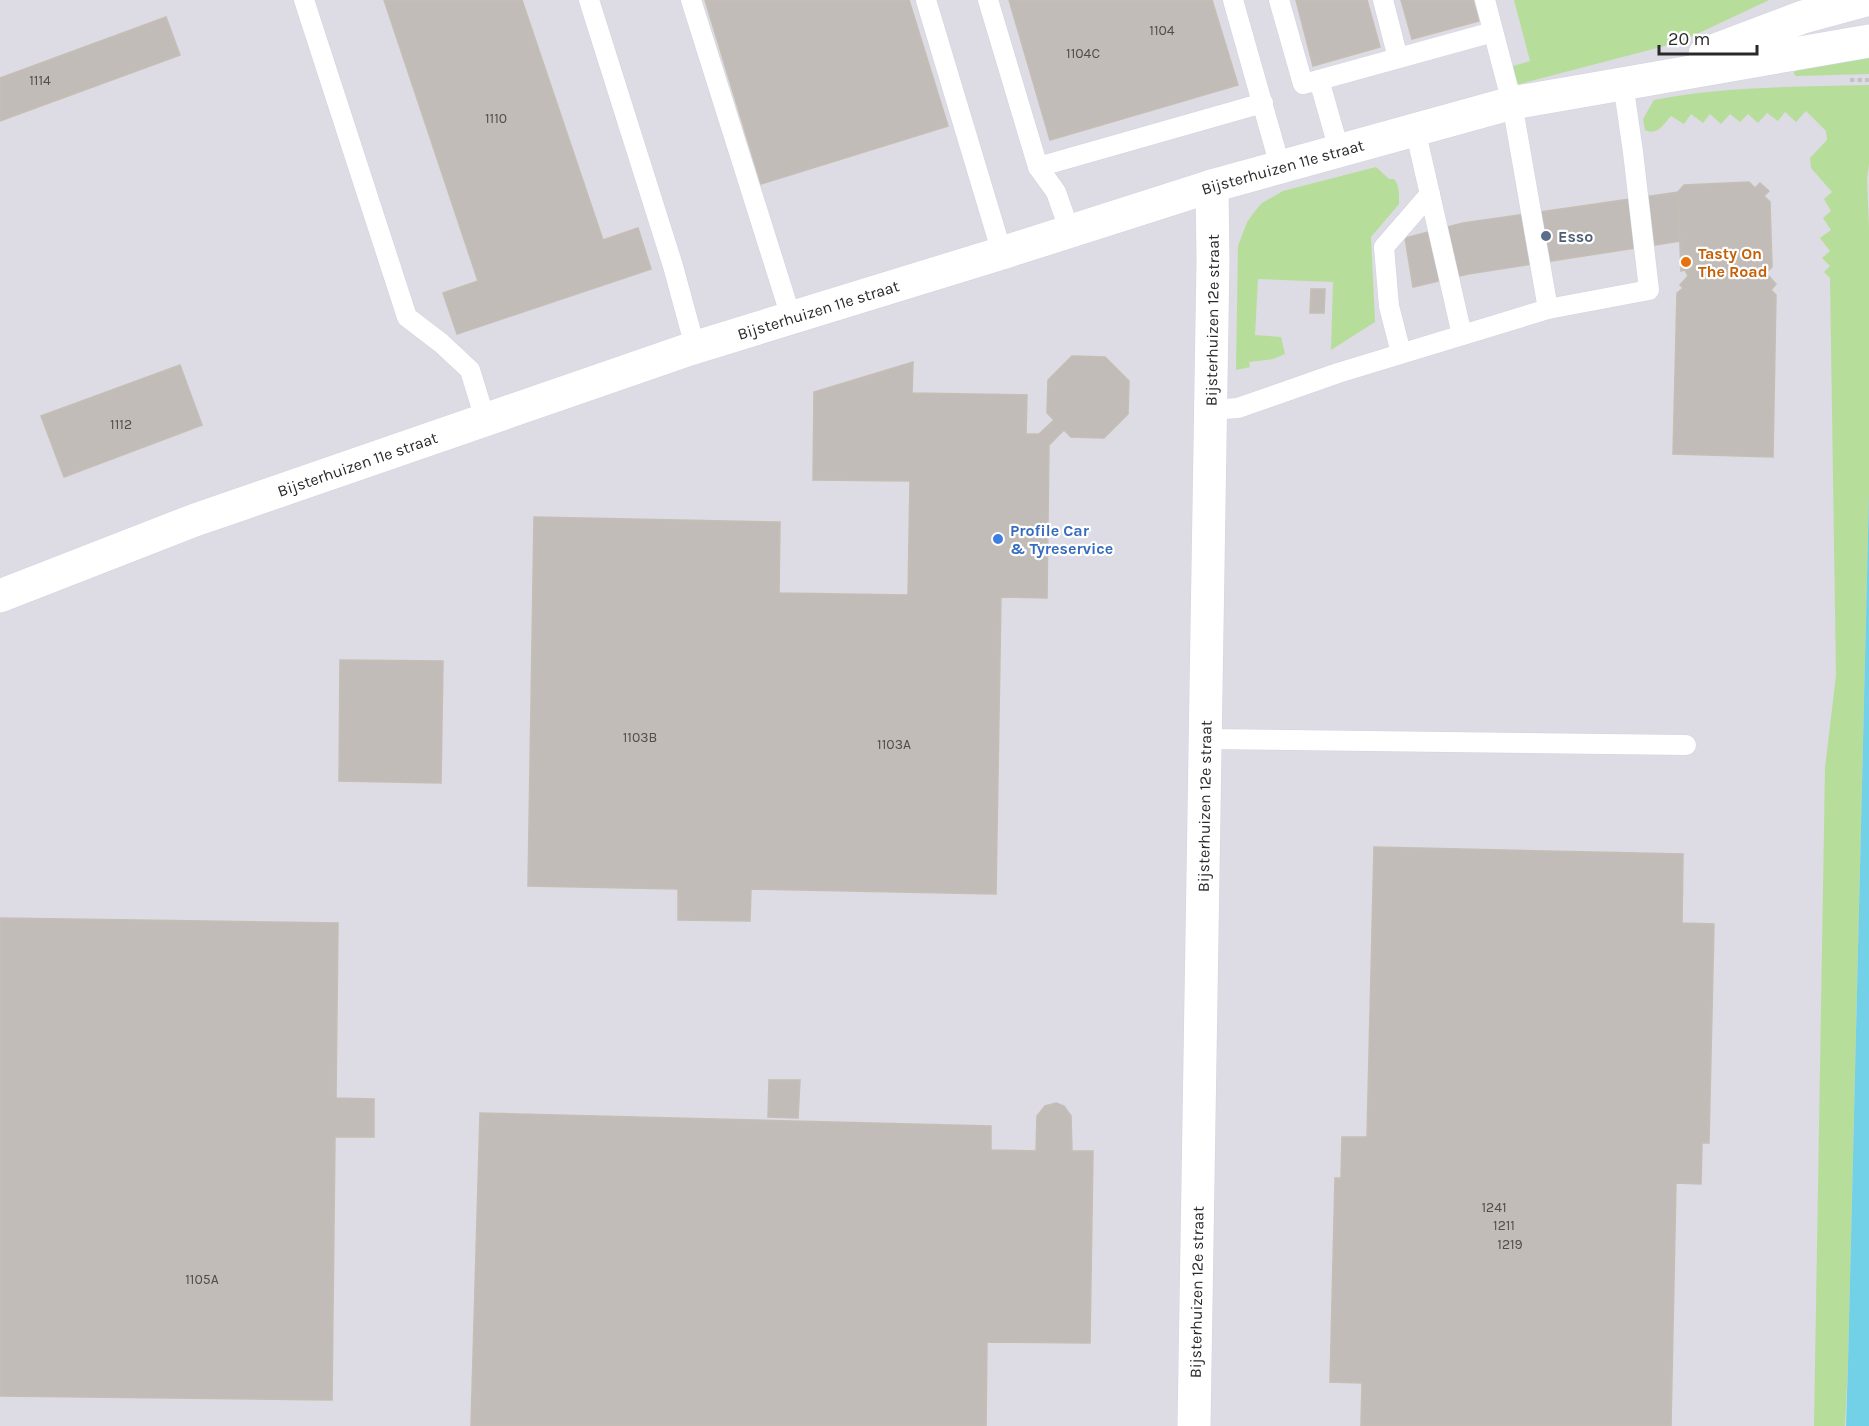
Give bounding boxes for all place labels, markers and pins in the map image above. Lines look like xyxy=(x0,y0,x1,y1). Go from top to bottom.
place label: Esso xyxy=(1558,227,1593,246)
marker: Esso xyxy=(1539,229,1553,243)
place label: Tasty On The Road xyxy=(1698,244,1768,281)
marker: Tasty On The Road xyxy=(1679,255,1693,269)
place label: Profile Car & Tyreservice xyxy=(1010,521,1113,558)
marker: Profile Car & Tyreservice xyxy=(991,532,1005,546)

